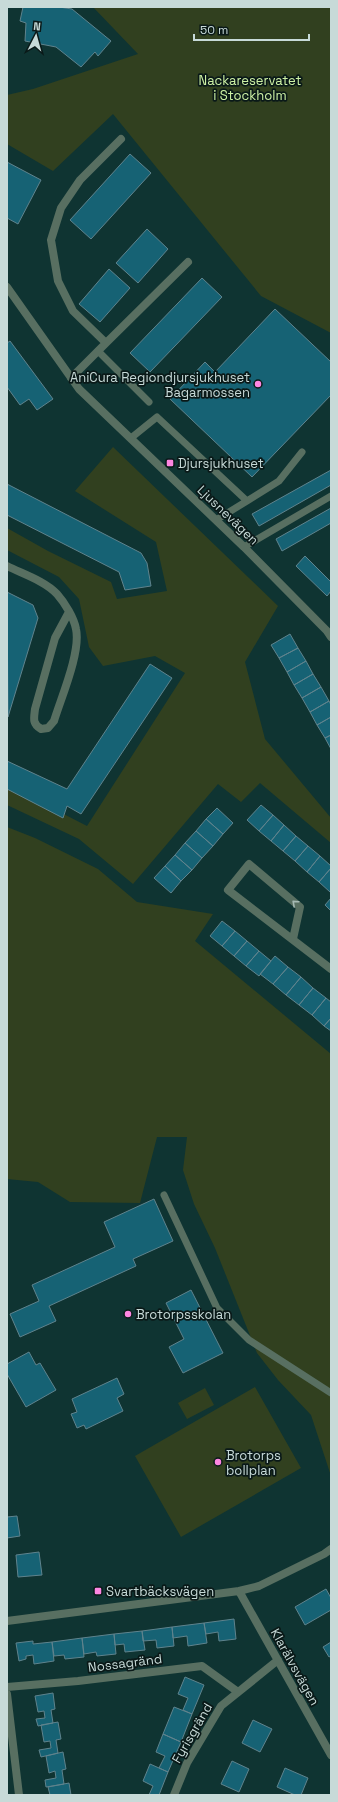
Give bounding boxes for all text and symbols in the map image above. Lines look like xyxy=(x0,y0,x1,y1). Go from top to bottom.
north arrow xyxy=(16,16,56,56)
scale bar xyxy=(194,16,309,42)
text: N xyxy=(33,19,41,33)
text: 50 m xyxy=(200,22,228,38)
park label: Nackareservatet i Stockholm xyxy=(199,72,301,104)
place label: AniCura Regiondjursjukhuset Bagarmossen xyxy=(70,369,250,401)
marker: AniCura Regiondjursjukhuset Bagarmossen xyxy=(253,379,263,389)
place label: Djursjukhuset xyxy=(178,455,264,472)
marker: Djursjukhuset xyxy=(165,458,175,468)
street label: Ljusnevägen xyxy=(194,482,262,548)
one-way arrow xyxy=(292,900,299,907)
place label: Brotorpsskolan xyxy=(136,1306,231,1323)
marker: Brotorpsskolan xyxy=(123,1309,133,1319)
place label: Brotorps bollplan xyxy=(226,1447,281,1479)
marker: Brotorps bollplan xyxy=(213,1457,223,1467)
place label: Svartbäcksvägen xyxy=(106,1583,214,1600)
marker: Svartbäcksvägen xyxy=(93,1586,103,1596)
street label: Klarälvsvägen xyxy=(267,1626,323,1708)
street label: Nossagränd xyxy=(87,1650,163,1676)
street label: Fyrisgränd xyxy=(168,1700,216,1766)

